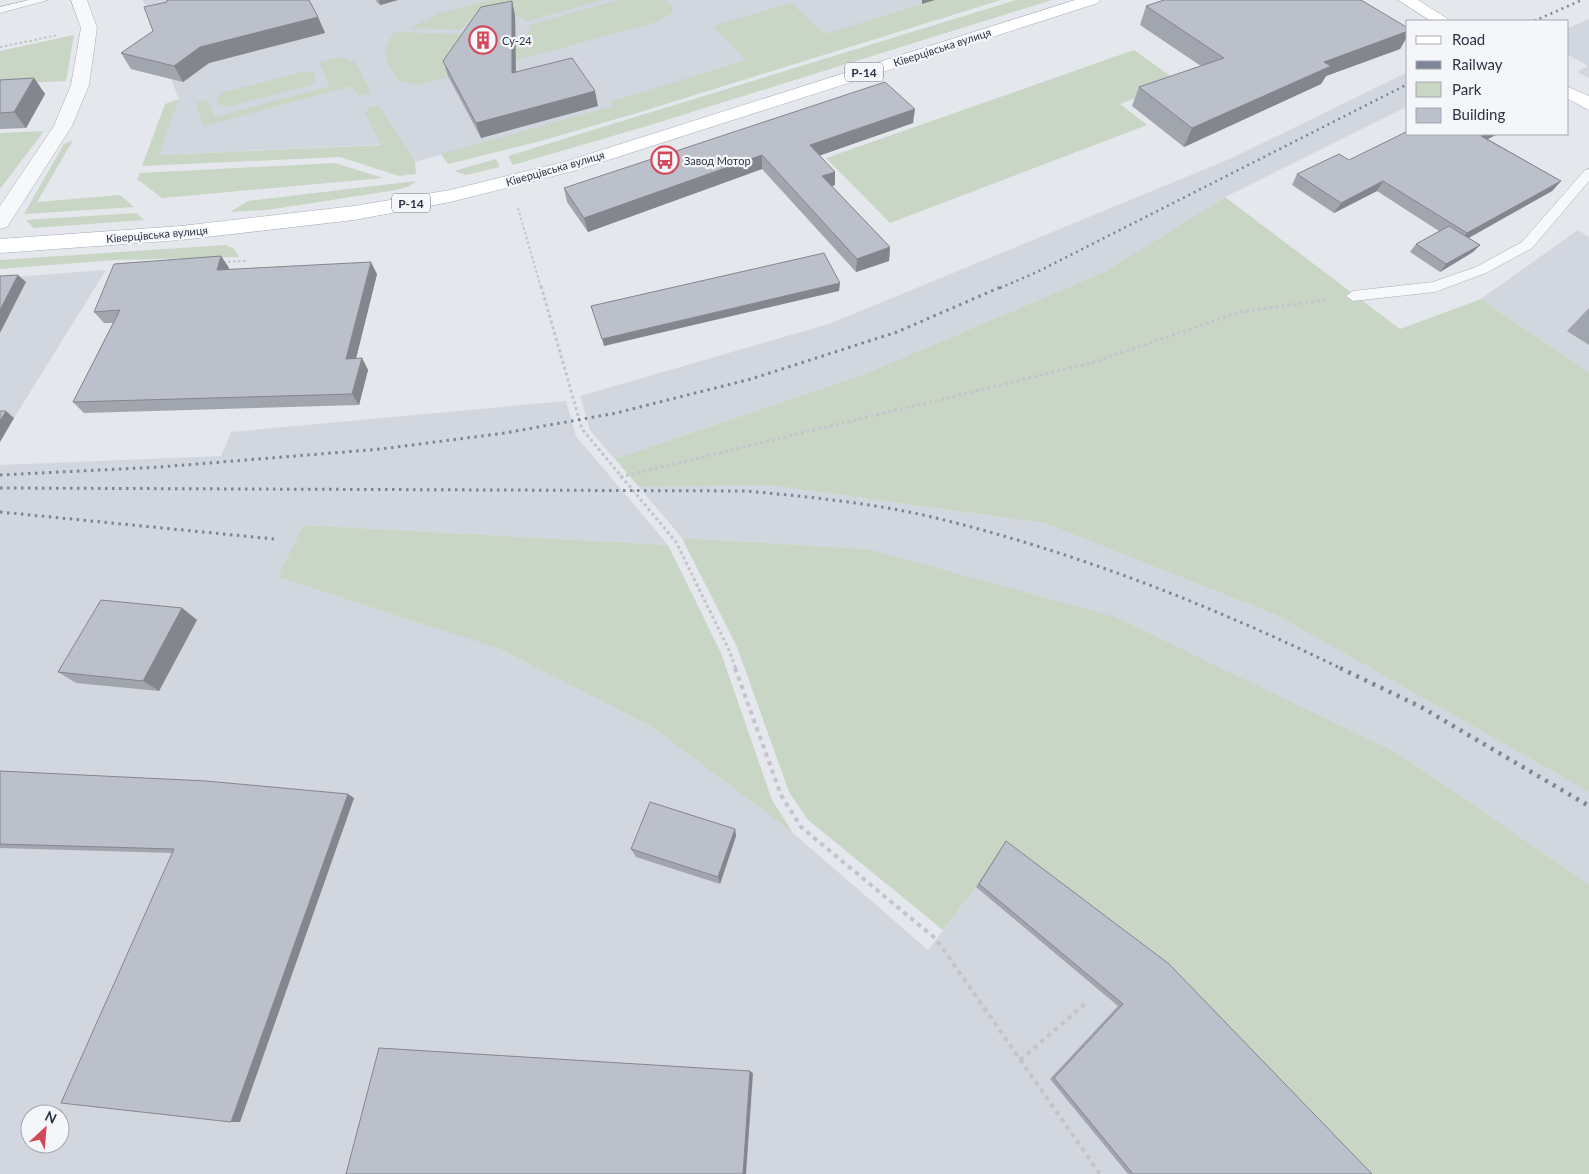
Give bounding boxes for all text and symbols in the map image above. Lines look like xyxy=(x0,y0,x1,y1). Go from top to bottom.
legend xyxy=(1406,20,1569,135)
building icon: Су-24 xyxy=(468,25,498,55)
street label: Ківерцівська вулиця xyxy=(891,25,993,69)
text: Road xyxy=(1452,30,1485,48)
place label: Су-24 xyxy=(502,34,532,47)
text: Railway xyxy=(1452,55,1503,73)
road number: Р-14 xyxy=(845,62,883,82)
text: Park xyxy=(1452,80,1482,98)
text: Building xyxy=(1452,105,1505,123)
bus stop icon: Завод Мотор xyxy=(650,145,680,175)
street label: Ківерцівська вулиця xyxy=(504,148,606,188)
place label: Завод Мотор xyxy=(684,154,751,167)
road number: Р-14 xyxy=(392,194,430,212)
street label: Ківерцівська вулиця xyxy=(106,223,208,245)
north arrow xyxy=(20,1104,70,1154)
text: N xyxy=(42,1107,59,1127)

